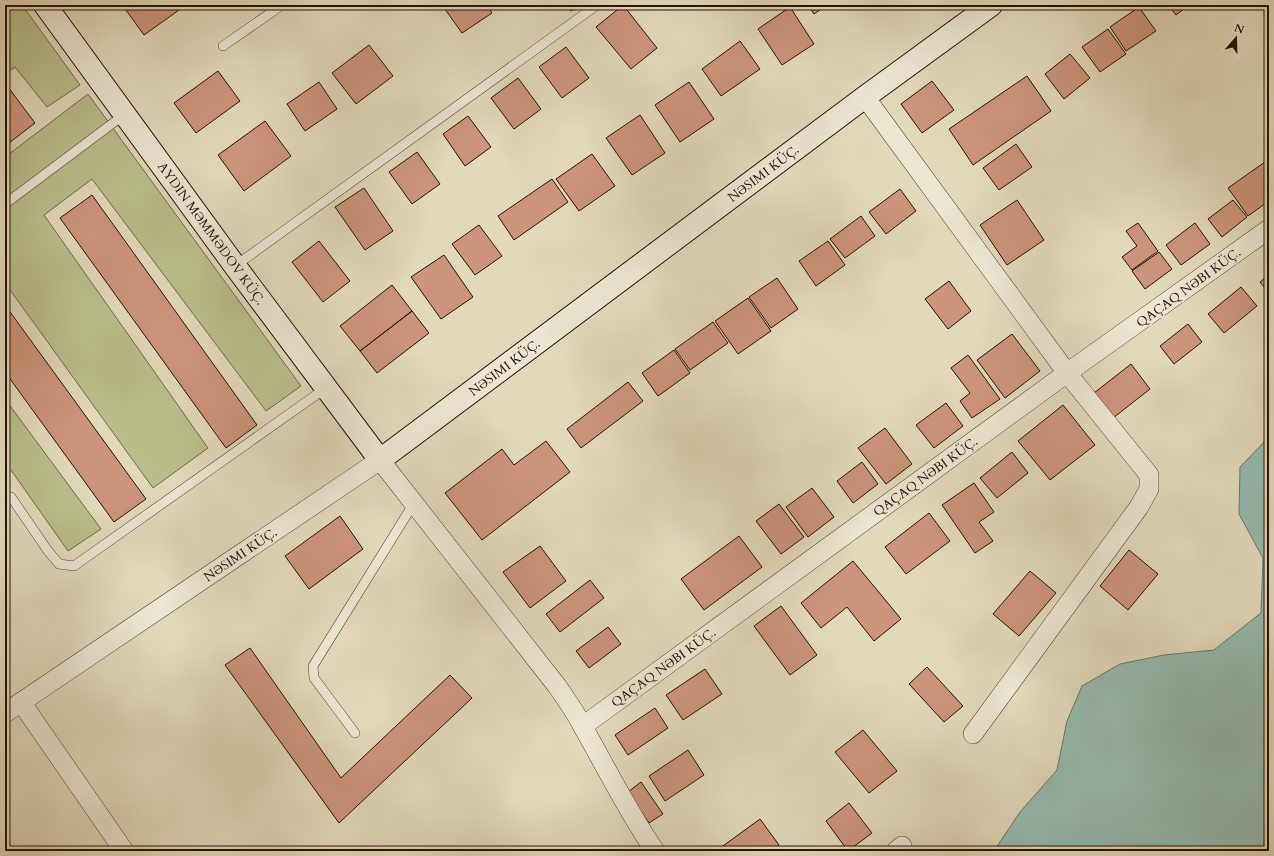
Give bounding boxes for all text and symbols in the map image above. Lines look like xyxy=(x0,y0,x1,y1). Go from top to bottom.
north arrow xyxy=(1216,18,1256,58)
text: N xyxy=(1232,20,1247,38)
street label: NƏSIMI KÜÇ. xyxy=(724,141,803,207)
street label: AYDIN MƏMMƏDOV KÜÇ. xyxy=(153,159,269,309)
street label: QAÇAQ NƏBI KÜÇ. xyxy=(1133,244,1244,332)
street label: NƏSIMI KÜÇ. xyxy=(465,335,544,401)
street label: QAÇAQ NƏBI KÜÇ. xyxy=(870,433,981,521)
street label: NƏSIMI KÜÇ. xyxy=(200,524,281,586)
street label: QAÇAQ NƏBI KÜÇ. xyxy=(608,624,719,712)

